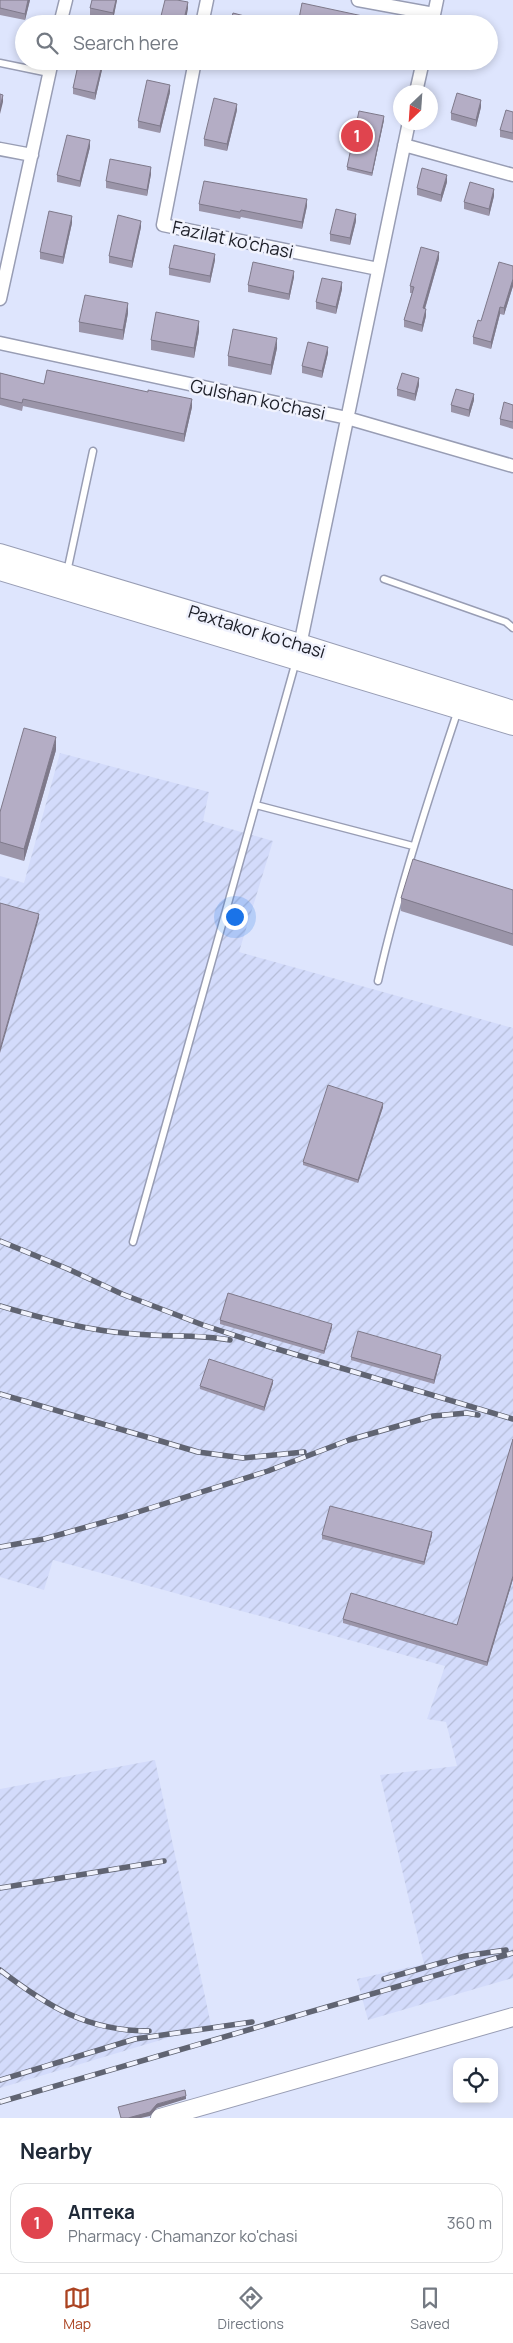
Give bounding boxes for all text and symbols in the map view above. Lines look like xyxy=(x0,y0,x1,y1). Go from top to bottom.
search box xyxy=(15,15,498,70)
icon: search xyxy=(33,29,61,57)
text: Search here xyxy=(73,30,179,56)
north arrow xyxy=(393,85,438,130)
pin: 1 xyxy=(341,117,373,155)
street label: Fazilat ko'chasi xyxy=(170,214,296,264)
street label: Gulshan ko'chasi xyxy=(188,373,328,425)
street label: Paxtakor ko'chasi xyxy=(185,599,329,663)
your location xyxy=(222,904,248,930)
map controls xyxy=(453,2058,498,2103)
button: locate xyxy=(453,2058,498,2103)
text: Nearby xyxy=(20,2137,92,2165)
text: Аптека xyxy=(68,2199,135,2225)
text: 1 xyxy=(33,2212,41,2234)
text: 360 m xyxy=(447,2212,492,2234)
text: Pharmacy · Chamanzor ko'chasi xyxy=(68,2225,298,2247)
tab: Map xyxy=(63,2284,91,2333)
tab: Directions xyxy=(218,2284,284,2333)
tab: Saved xyxy=(410,2284,450,2333)

